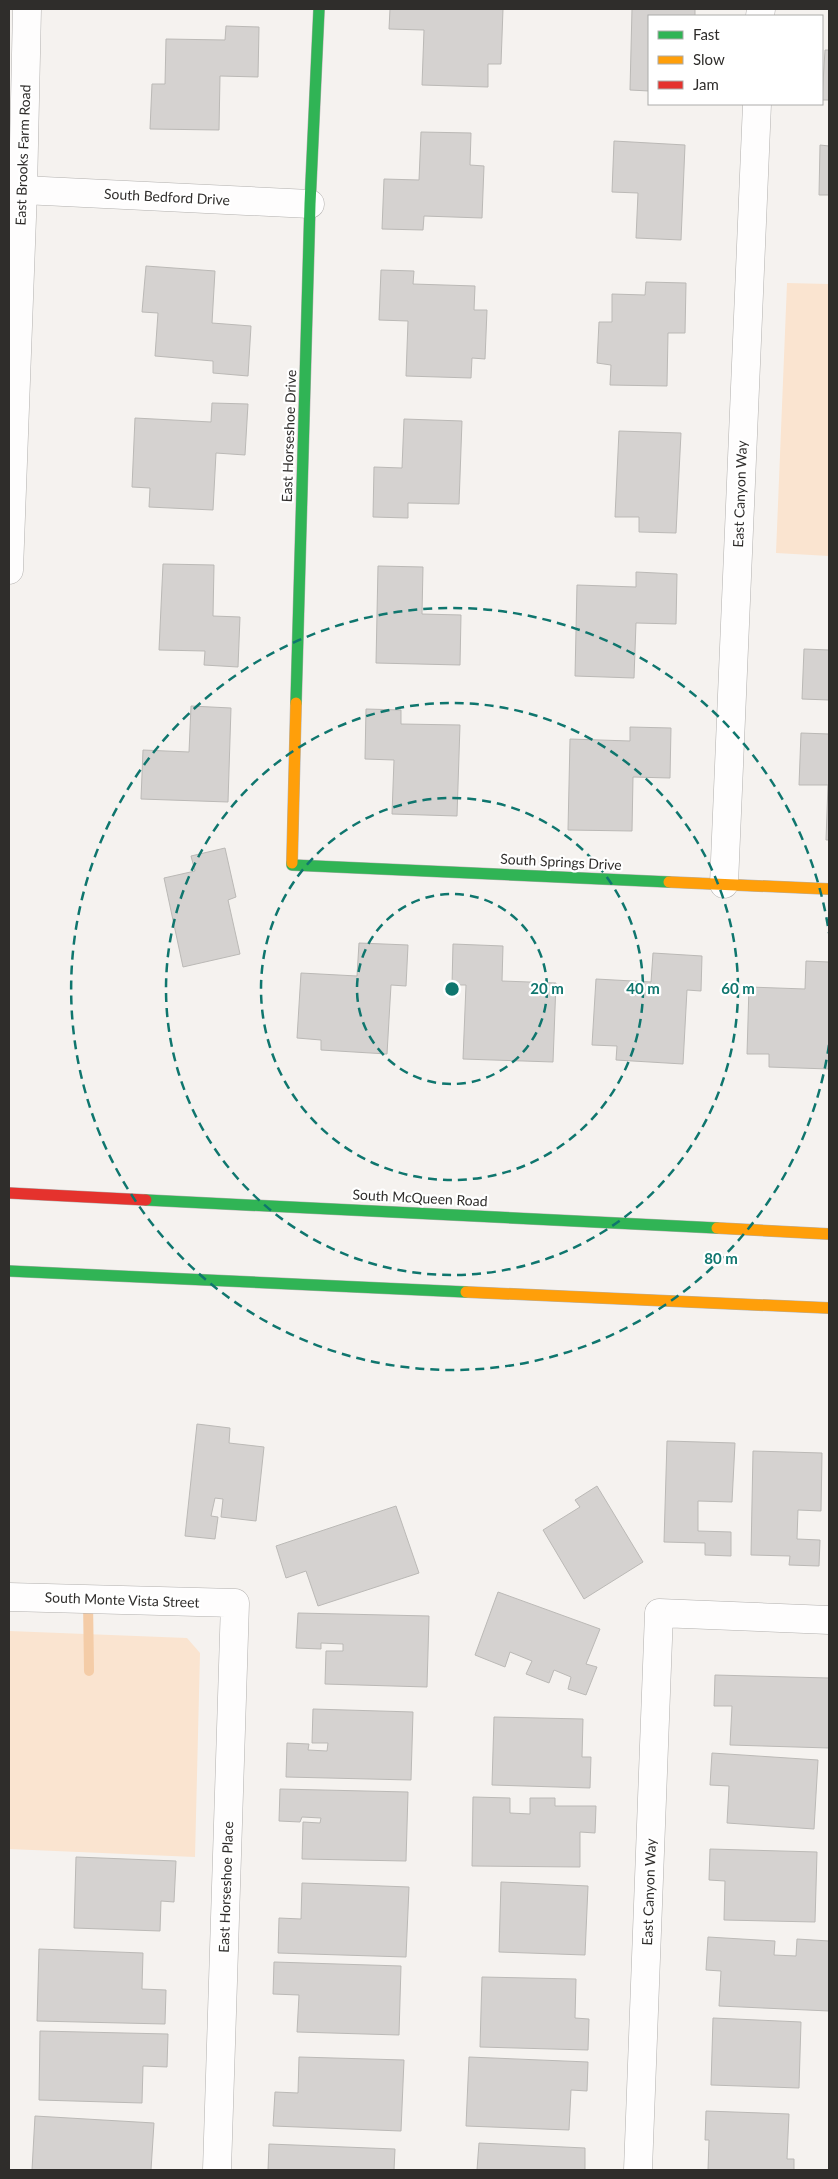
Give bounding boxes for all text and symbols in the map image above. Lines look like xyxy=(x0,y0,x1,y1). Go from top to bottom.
legend xyxy=(648,15,823,105)
text: Fast xyxy=(693,25,720,43)
text: Slow xyxy=(693,50,725,68)
text: Jam xyxy=(693,75,719,93)
street label: East Brooks Farm Road xyxy=(12,84,33,226)
street label: South Bedford Drive xyxy=(104,185,230,208)
street label: East Horseshoe Drive xyxy=(278,369,299,503)
street label: East Canyon Way xyxy=(729,439,750,548)
street label: South Springs Drive xyxy=(500,850,622,873)
text: 20 m xyxy=(530,979,564,997)
text: 40 m xyxy=(626,979,660,997)
text: 60 m xyxy=(721,979,755,997)
centre of rings xyxy=(443,980,461,998)
street label: South McQueen Road xyxy=(352,1185,488,1210)
text: 80 m xyxy=(704,1249,738,1267)
street label: South Monte Vista Street xyxy=(44,1588,200,1611)
street label: East Horseshoe Place xyxy=(215,1821,236,1953)
street label: East Canyon Way xyxy=(638,1837,659,1946)

